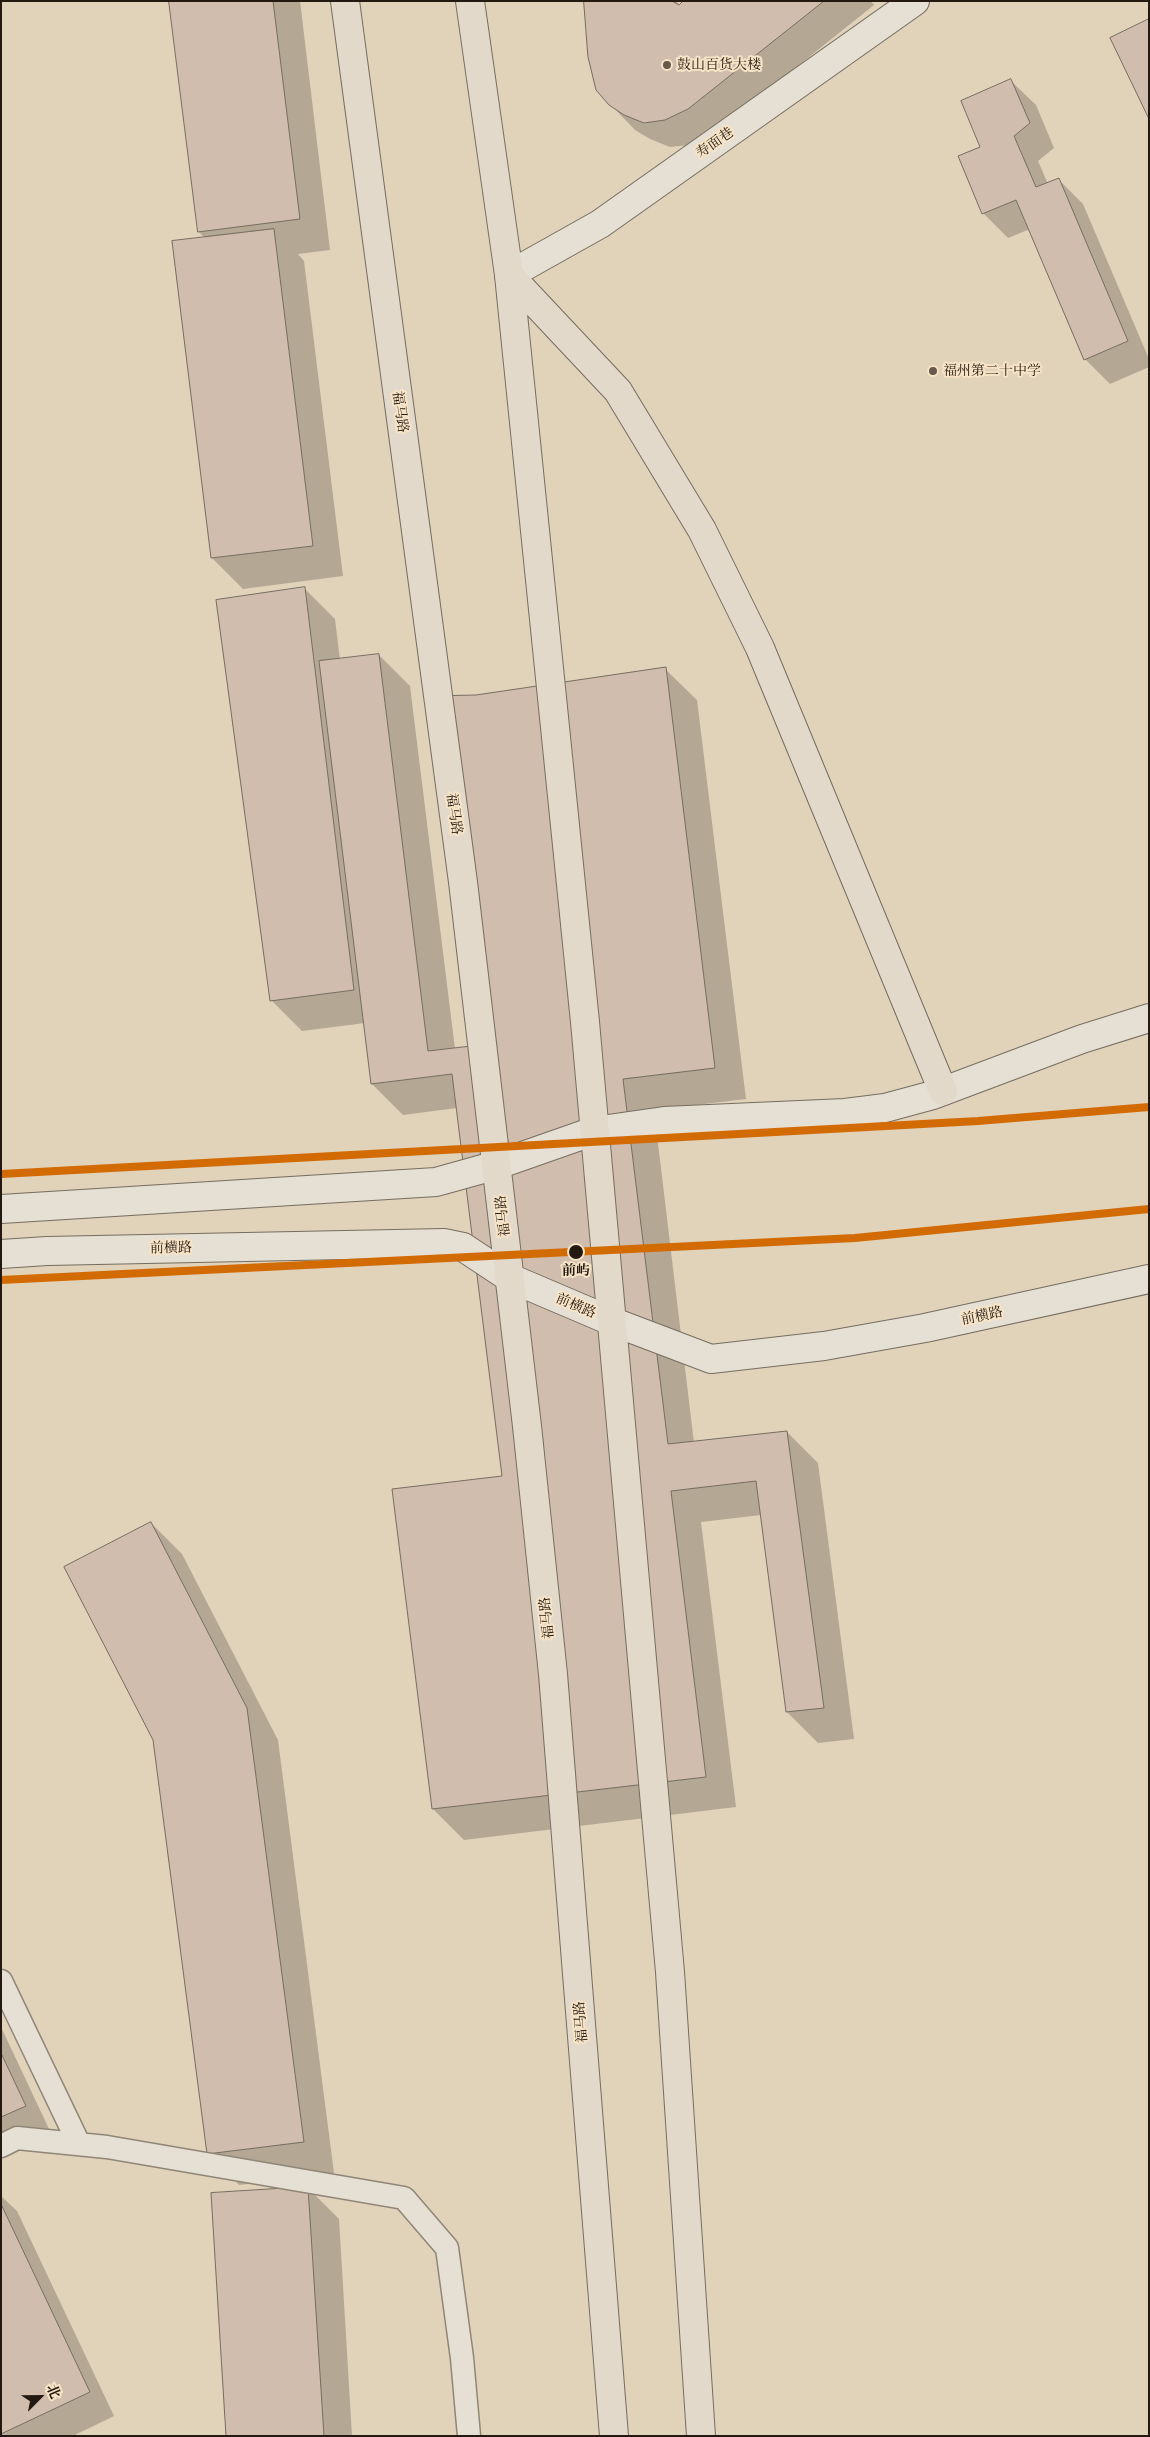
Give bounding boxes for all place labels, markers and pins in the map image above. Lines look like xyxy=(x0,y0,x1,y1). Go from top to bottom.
place label: 鼓山百货大楼 xyxy=(677,57,761,73)
marker: 鼓山百货大楼 xyxy=(661,59,673,71)
place label: 福州第二十中学 xyxy=(943,363,1041,379)
marker: 福州第二十中学 xyxy=(927,365,939,377)
marker: 前屿 xyxy=(567,1243,585,1261)
place label: 前屿 xyxy=(562,1263,590,1279)

